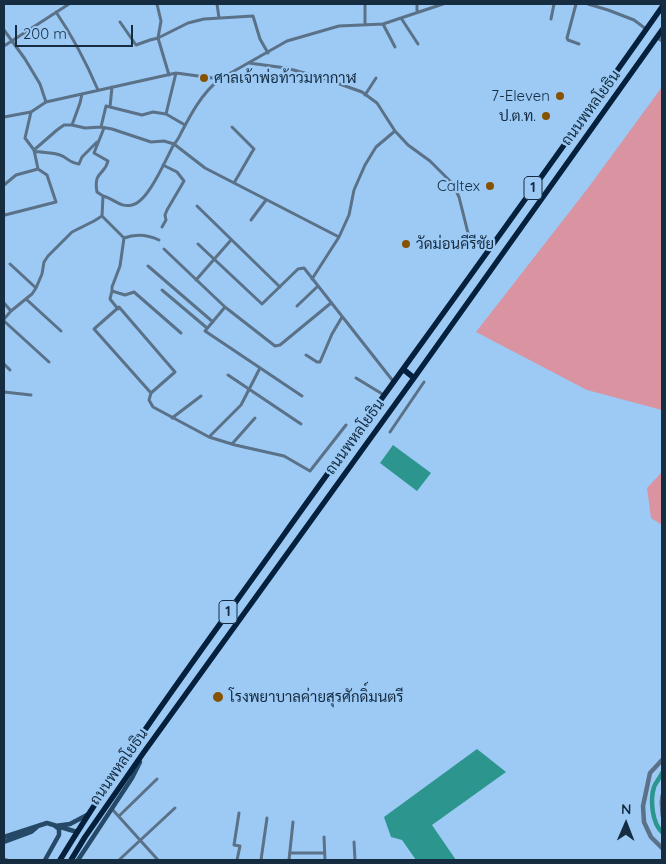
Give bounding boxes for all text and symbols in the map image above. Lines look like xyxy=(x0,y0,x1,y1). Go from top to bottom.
scale bar xyxy=(18,15,135,47)
text: 200 m xyxy=(23,24,67,43)
street label: ถนนพหลโยธิน xyxy=(558,67,624,149)
place label: ศาลเจ้าพ่อท้าวมหากาฬ xyxy=(214,69,356,87)
marker: ศาลเจ้าพ่อท้าวมหากาฬ xyxy=(198,72,210,84)
place label: 7-Eleven xyxy=(491,87,550,105)
marker: 7-Eleven xyxy=(554,90,566,102)
place label: ป.ต.ท. xyxy=(499,107,536,125)
marker: ป.ต.ท. xyxy=(540,110,552,122)
place label: Caltex xyxy=(437,177,480,195)
road number: 1 xyxy=(524,177,542,200)
marker: Caltex xyxy=(484,180,496,192)
place label: วัดม่อนคีรีชัย xyxy=(416,235,494,253)
marker: วัดม่อนคีรีชัย xyxy=(400,238,412,250)
street label: ถนนพหลโยธิน xyxy=(322,396,388,478)
road number: 1 xyxy=(219,600,237,624)
place label: โรงพยาบาลค่ายสุรศักดิ์มนตรี xyxy=(229,688,404,706)
marker: โรงพยาบาลค่ายสุรศักดิ์มนตรี xyxy=(211,690,225,704)
street label: ถนนพหลโยธิน xyxy=(86,725,152,809)
north arrow xyxy=(601,799,651,849)
text: N xyxy=(621,800,632,818)

